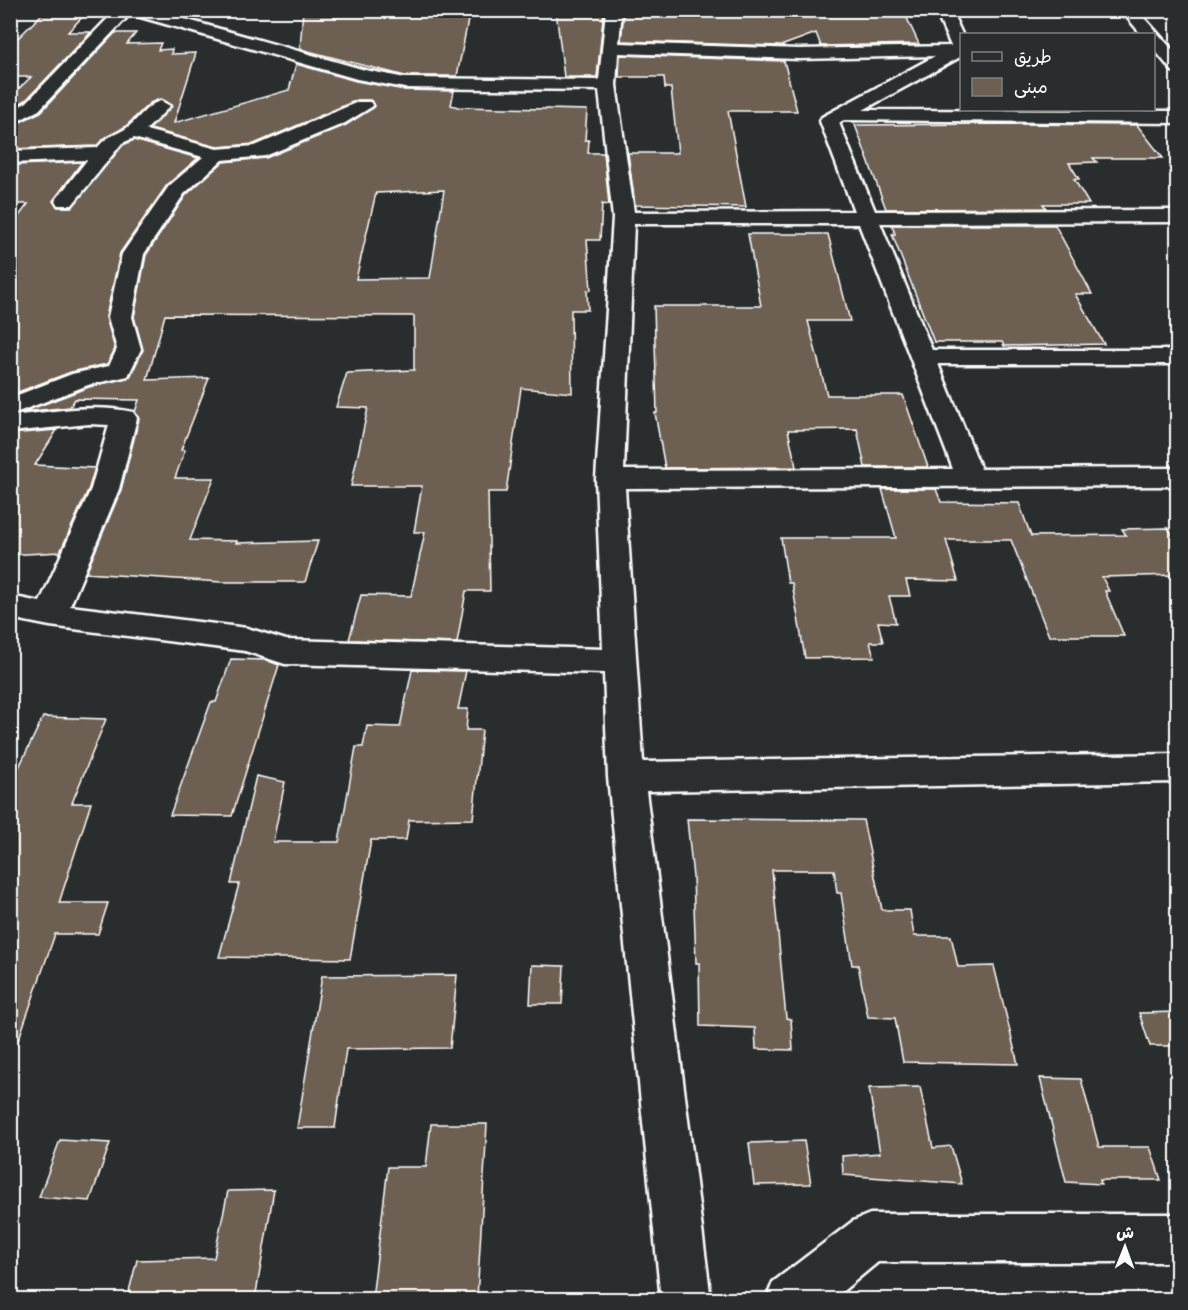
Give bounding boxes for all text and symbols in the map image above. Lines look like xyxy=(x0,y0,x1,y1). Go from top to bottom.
legend xyxy=(960,33,1155,111)
text: طريق xyxy=(1014,45,1052,69)
text: مبنى xyxy=(1014,75,1048,99)
north arrow xyxy=(1095,1217,1155,1277)
text: ش xyxy=(1116,1222,1134,1243)

